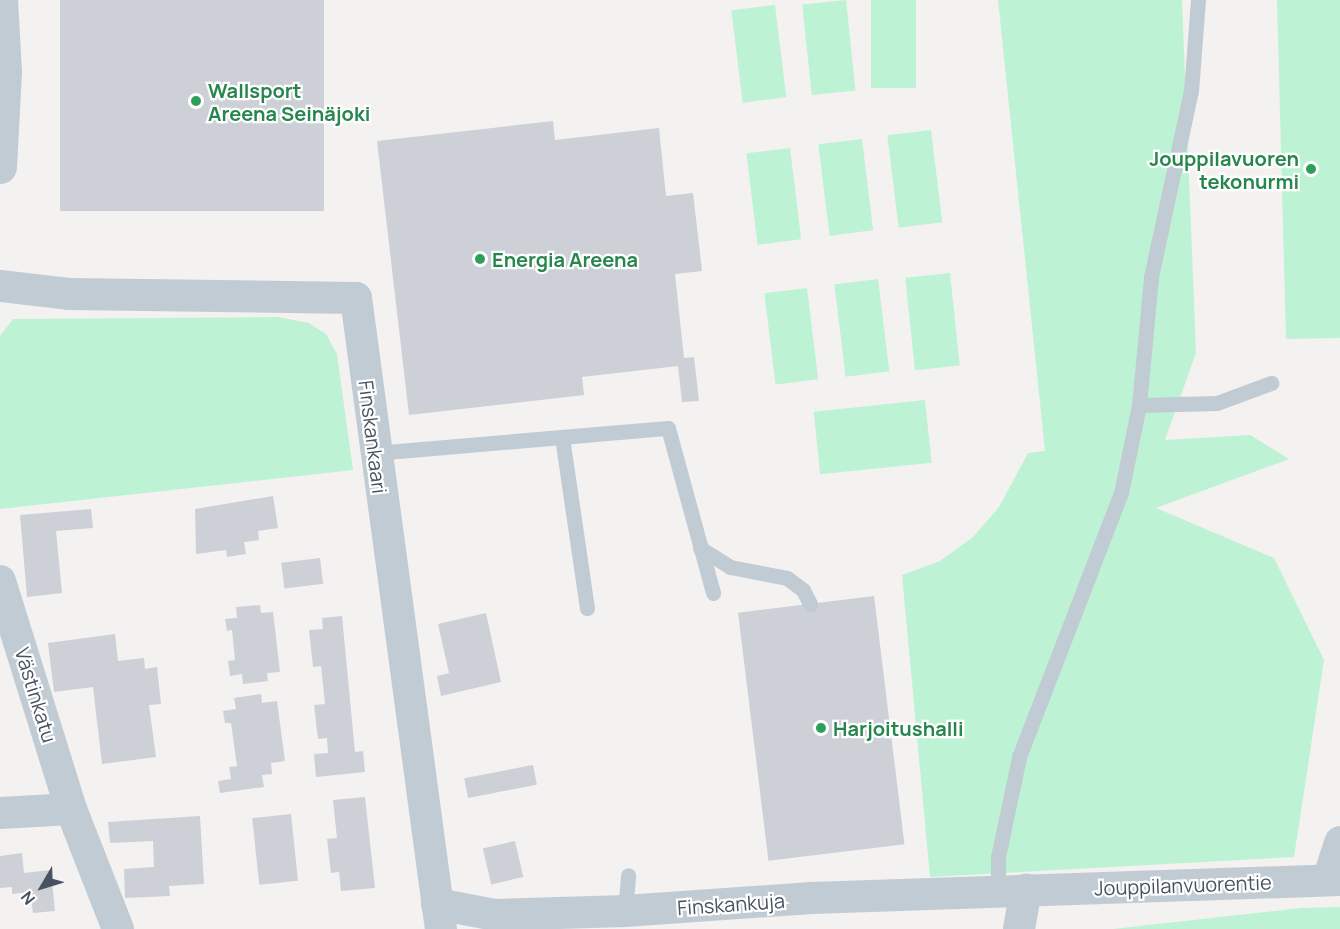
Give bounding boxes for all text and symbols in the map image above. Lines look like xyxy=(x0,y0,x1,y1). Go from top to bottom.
place label: Wallsport Areena Seinäjoki xyxy=(208,78,370,125)
marker: Wallsport Areena Seinäjoki xyxy=(189,94,203,108)
place label: Jouppilavuoren tekonurmi xyxy=(1149,146,1299,193)
marker: Jouppilavuoren tekonurmi xyxy=(1304,162,1318,176)
place label: Energia Areena xyxy=(492,247,638,271)
marker: Energia Areena xyxy=(473,252,487,266)
street label: Finskankaari xyxy=(354,379,392,495)
street label: Västinkatu xyxy=(10,645,62,745)
place label: Harjoitushalli xyxy=(833,716,964,740)
marker: Harjoitushalli xyxy=(814,721,828,735)
north arrow xyxy=(12,857,72,917)
street label: Jouppilanvuorentie xyxy=(1094,870,1272,900)
text: N xyxy=(16,887,40,909)
street label: Finskankuja xyxy=(676,888,786,920)

